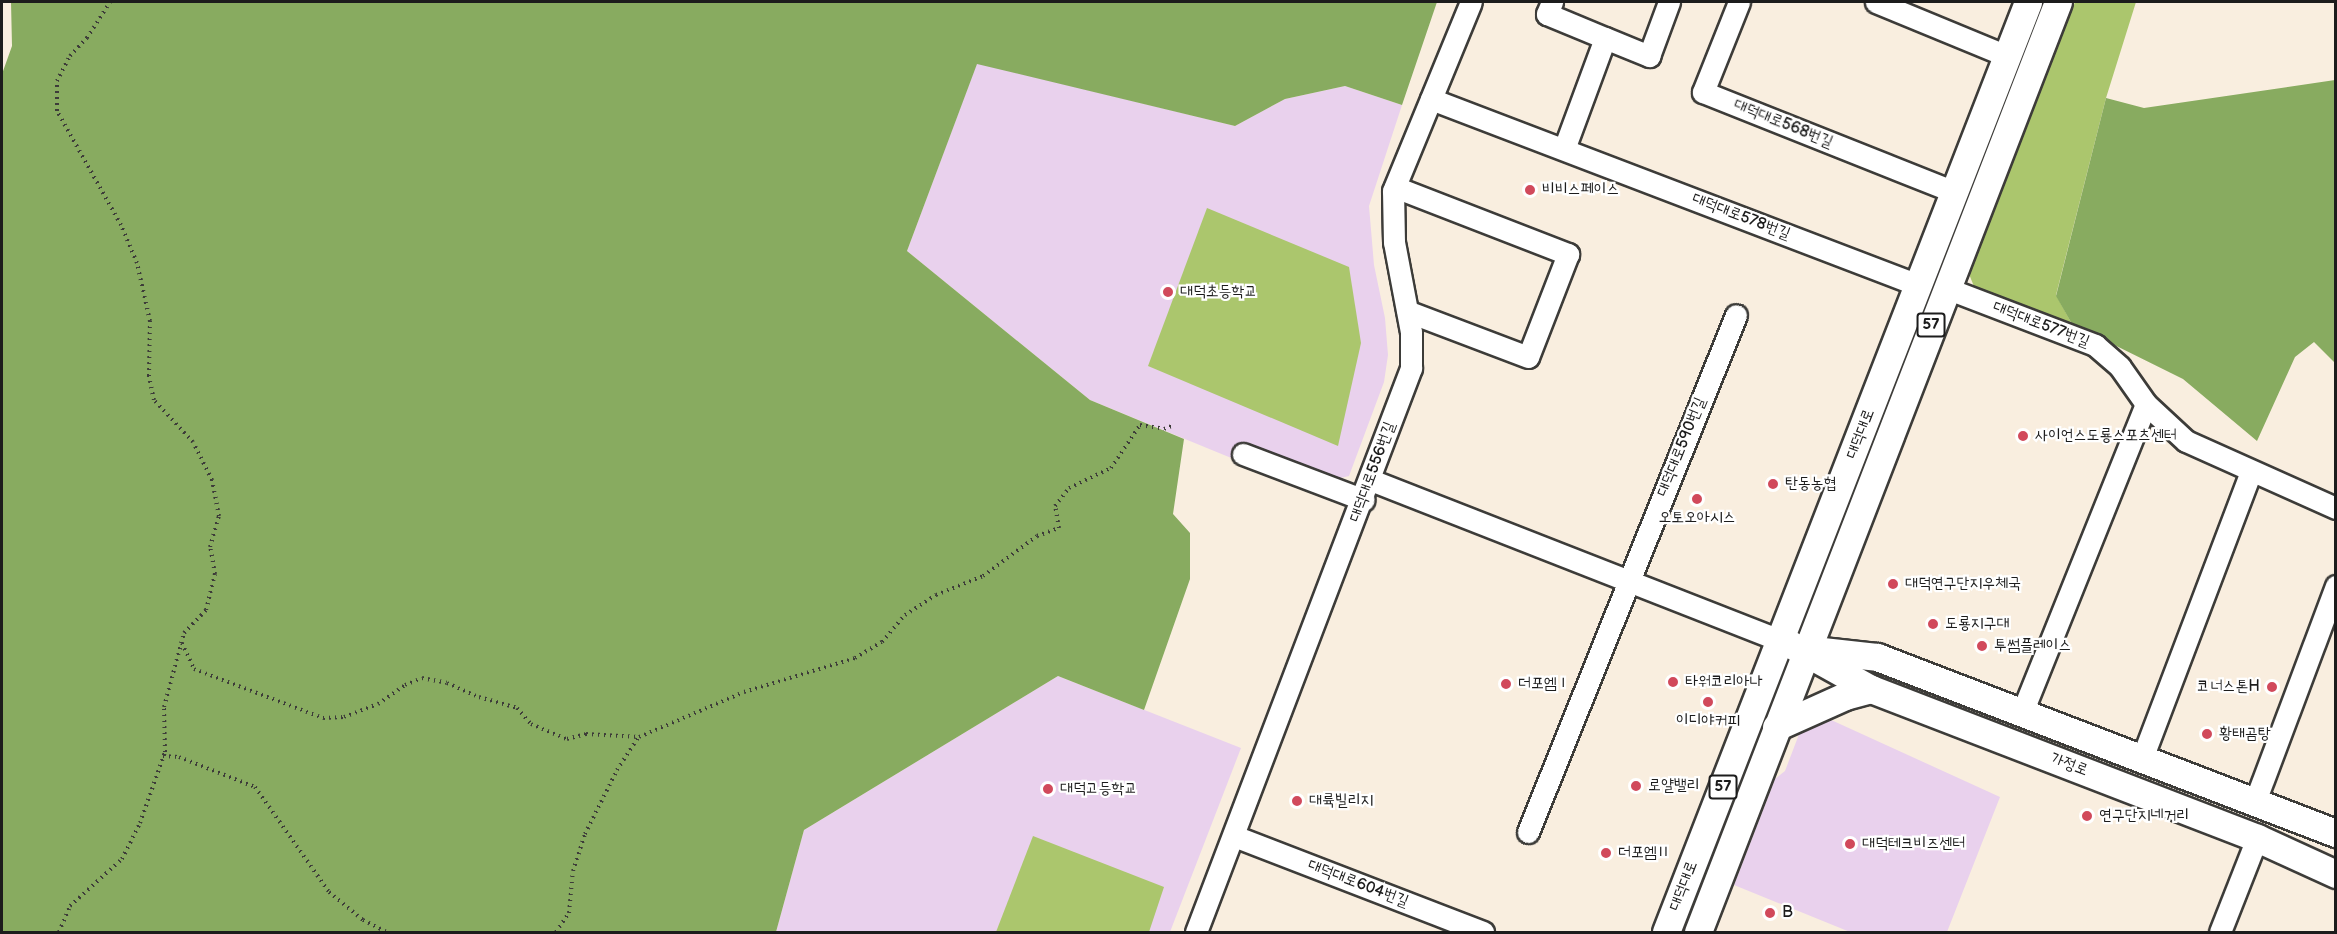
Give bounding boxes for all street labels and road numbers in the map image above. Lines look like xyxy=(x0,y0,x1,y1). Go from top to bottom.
street label: 대덕대로568번길 xyxy=(1730,95,1836,153)
street label: 대덕대로578번길 xyxy=(1689,189,1793,245)
street label: 대덕대로577번길 xyxy=(1990,298,2092,352)
road number: 57 xyxy=(1916,313,1946,337)
street label: 대덕대로590번길 xyxy=(1653,395,1711,499)
street label: 대덕대로 xyxy=(1843,407,1879,461)
street label: 대덕대로556번길 xyxy=(1346,419,1400,525)
street label: 가정로 xyxy=(2048,749,2090,781)
road number: 57 xyxy=(1708,775,1738,799)
street label: 대덕대로604번길 xyxy=(1305,856,1411,912)
street label: 대덕대로 xyxy=(1666,859,1702,913)

